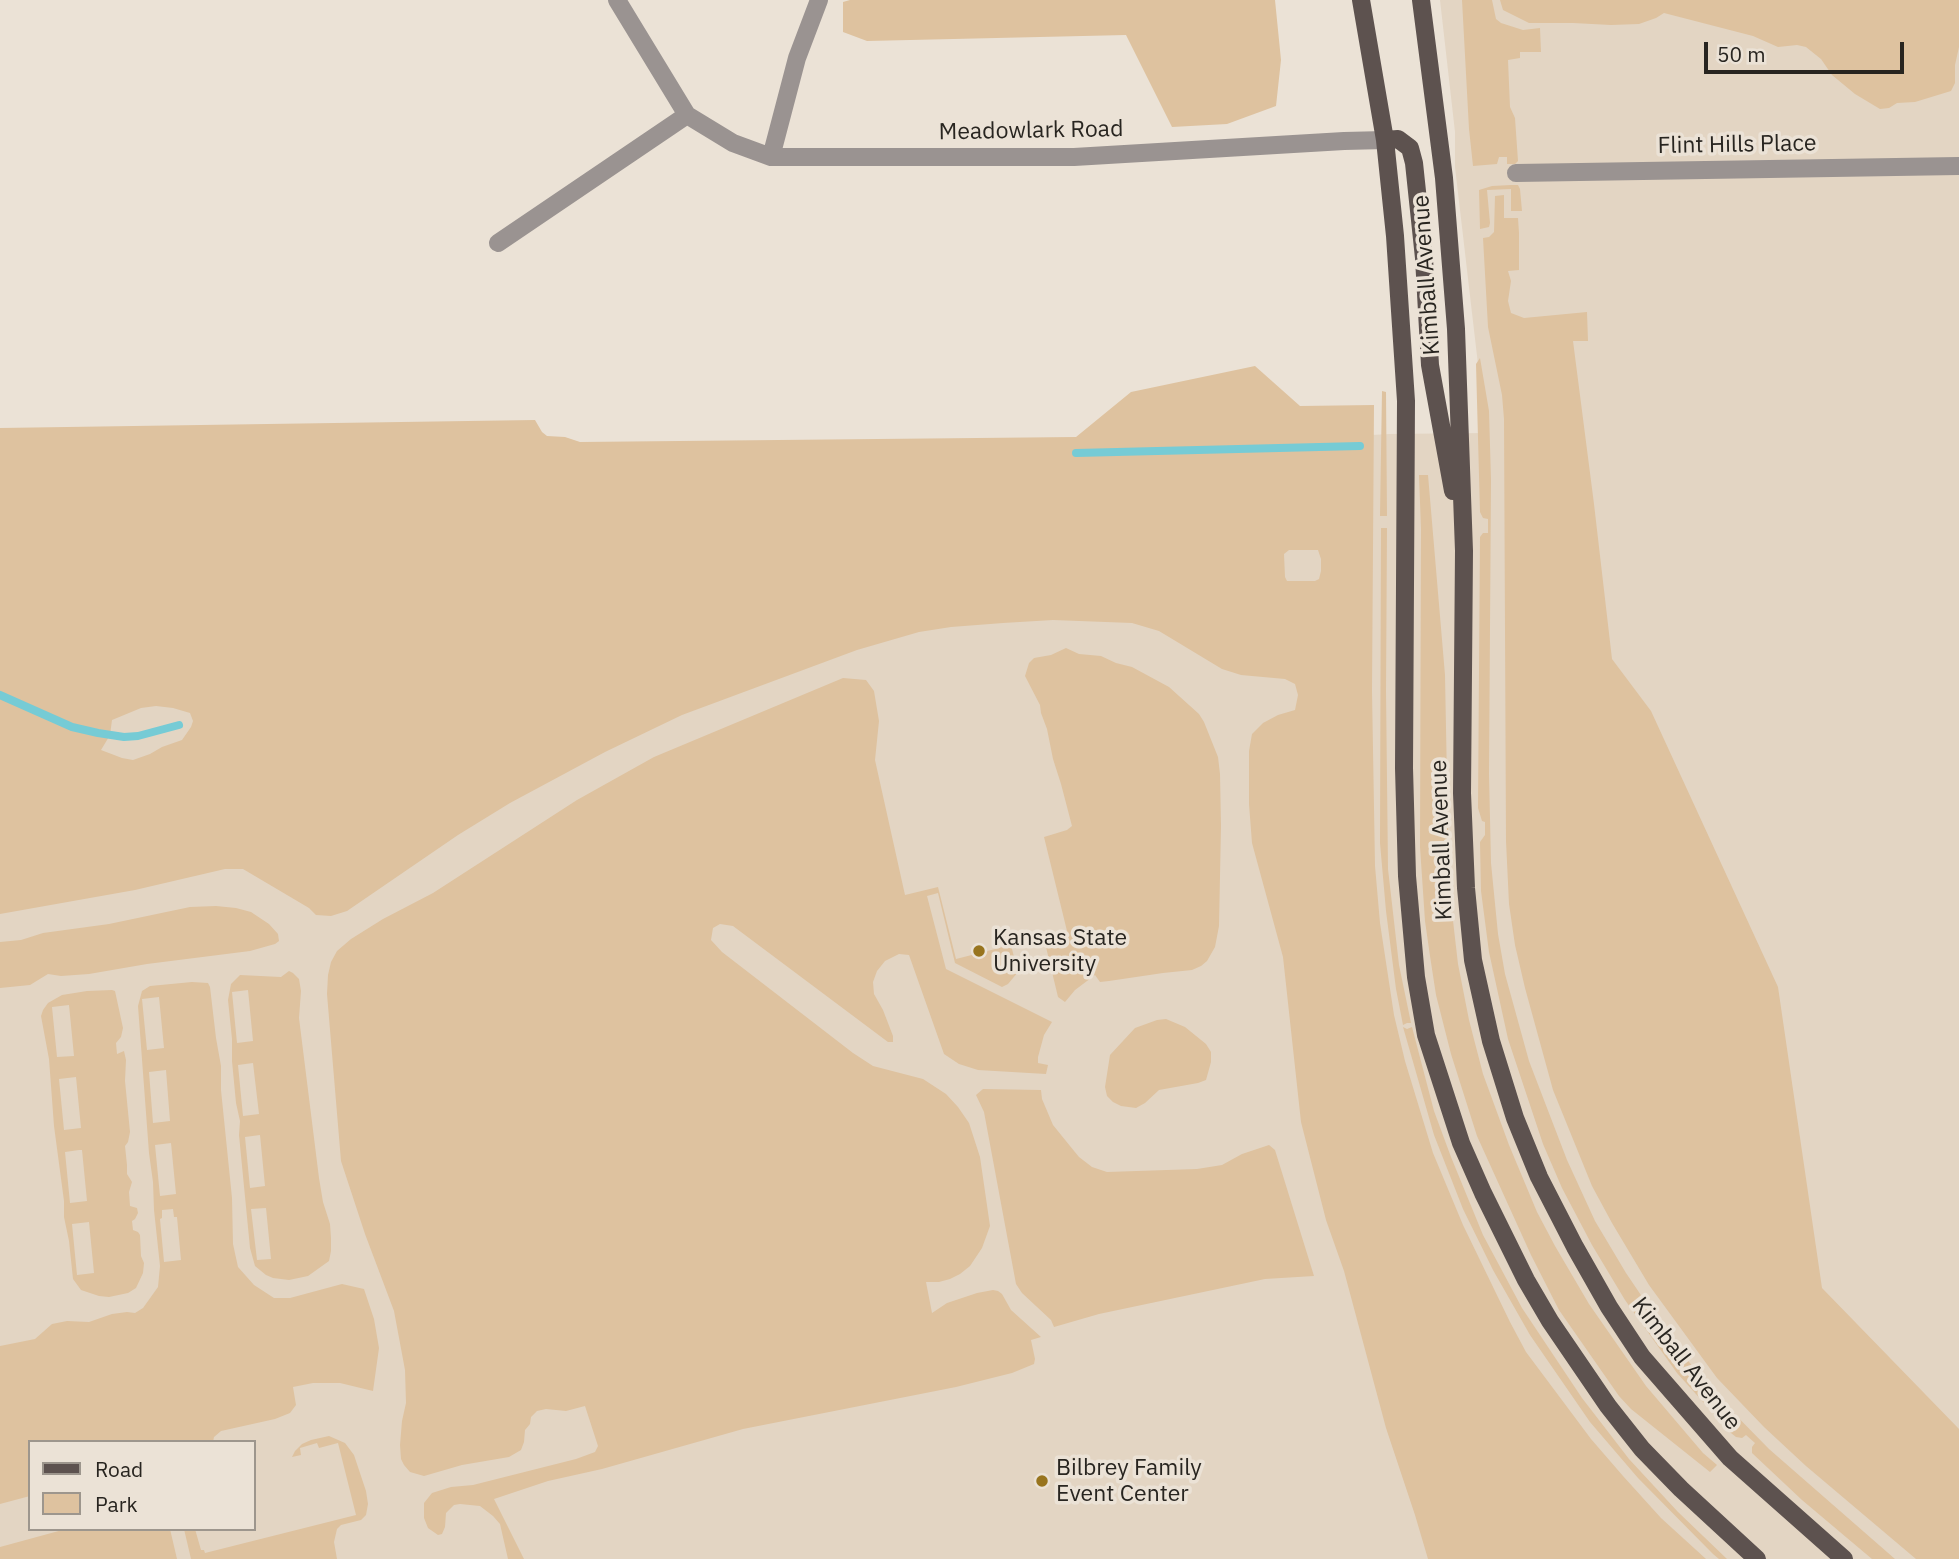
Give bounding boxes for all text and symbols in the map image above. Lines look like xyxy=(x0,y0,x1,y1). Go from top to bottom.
scale bar xyxy=(1707,28,1906,72)
text: 50 m xyxy=(1717,40,1766,68)
street label: Meadowlark Road xyxy=(938,116,1124,146)
street label: Flint Hills Place xyxy=(1657,130,1817,160)
street label: Kimball Avenue xyxy=(1408,194,1446,356)
street label: Kimball Avenue xyxy=(1425,759,1459,921)
place label: Kansas State University xyxy=(993,924,1127,978)
marker: Kansas State University xyxy=(971,943,987,959)
street label: Kimball Avenue xyxy=(1626,1292,1746,1436)
legend xyxy=(28,1440,256,1531)
place label: Bilbrey Family Event Center xyxy=(1056,1454,1202,1508)
text: Road xyxy=(95,1455,143,1483)
marker: Bilbrey Family Event Center xyxy=(1034,1473,1050,1489)
text: Park xyxy=(95,1490,138,1518)

